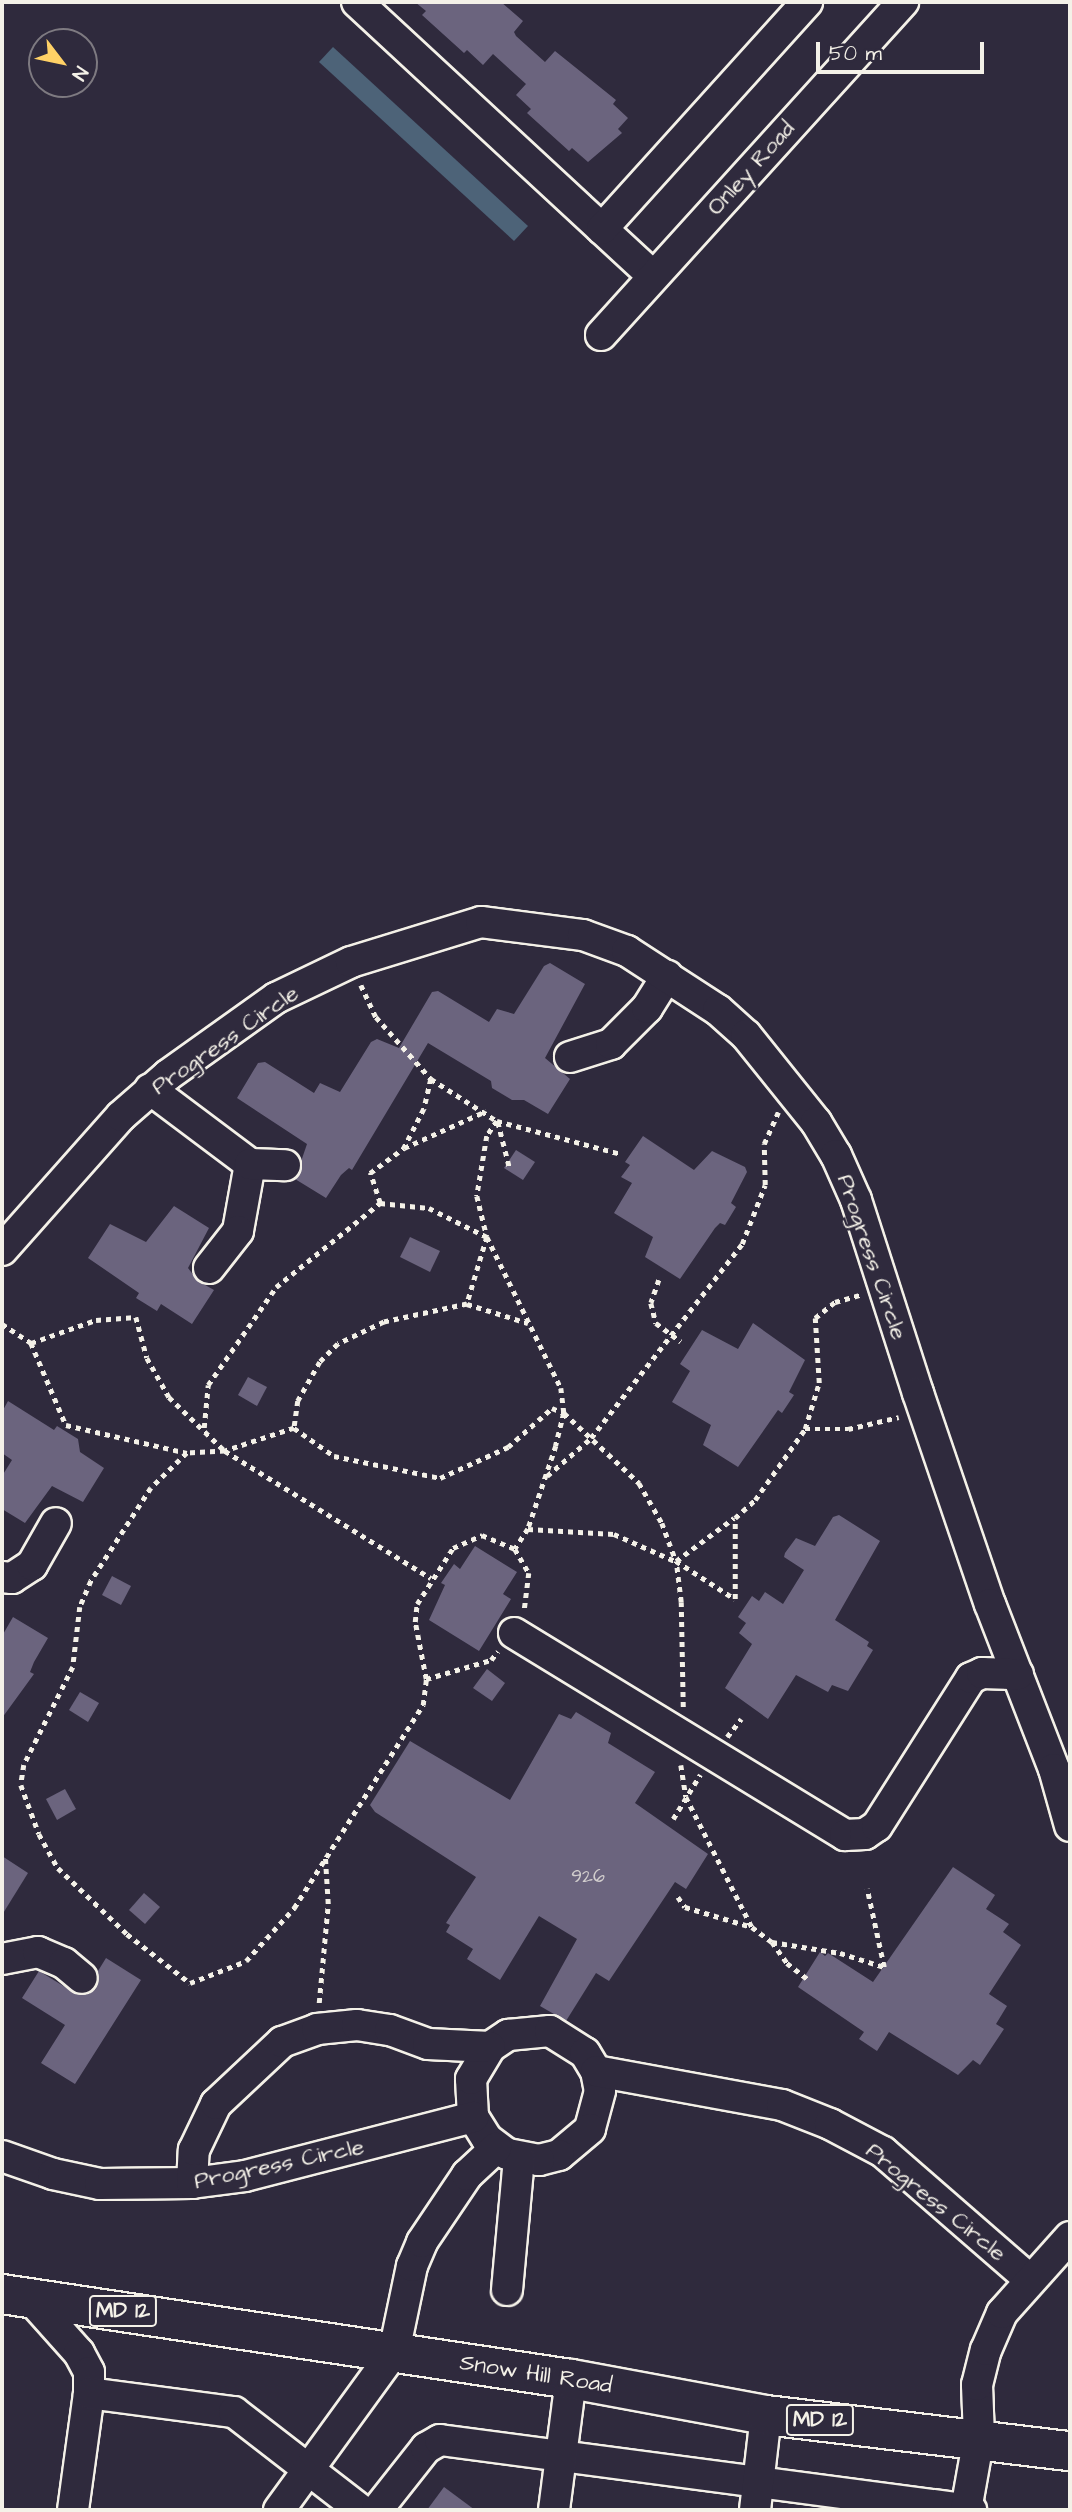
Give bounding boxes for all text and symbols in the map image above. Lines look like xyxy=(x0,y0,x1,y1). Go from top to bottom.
north arrow xyxy=(28,28,98,98)
scale bar xyxy=(820,28,988,72)
text: 50 m xyxy=(829,39,882,68)
text: N xyxy=(65,61,94,86)
street label: Onley Road xyxy=(701,115,801,221)
street label: Progress Circle xyxy=(146,979,304,1101)
street label: Progress Circle xyxy=(831,1171,913,1343)
house number: 926 xyxy=(571,1866,605,1888)
street label: Progress Circle xyxy=(192,2133,366,2195)
street label: Progress Circle xyxy=(860,2137,1012,2267)
road number: MD 12 xyxy=(88,2294,158,2328)
street label: Snow Hill Road xyxy=(458,2348,614,2400)
road number: MD 12 xyxy=(785,2402,855,2438)

